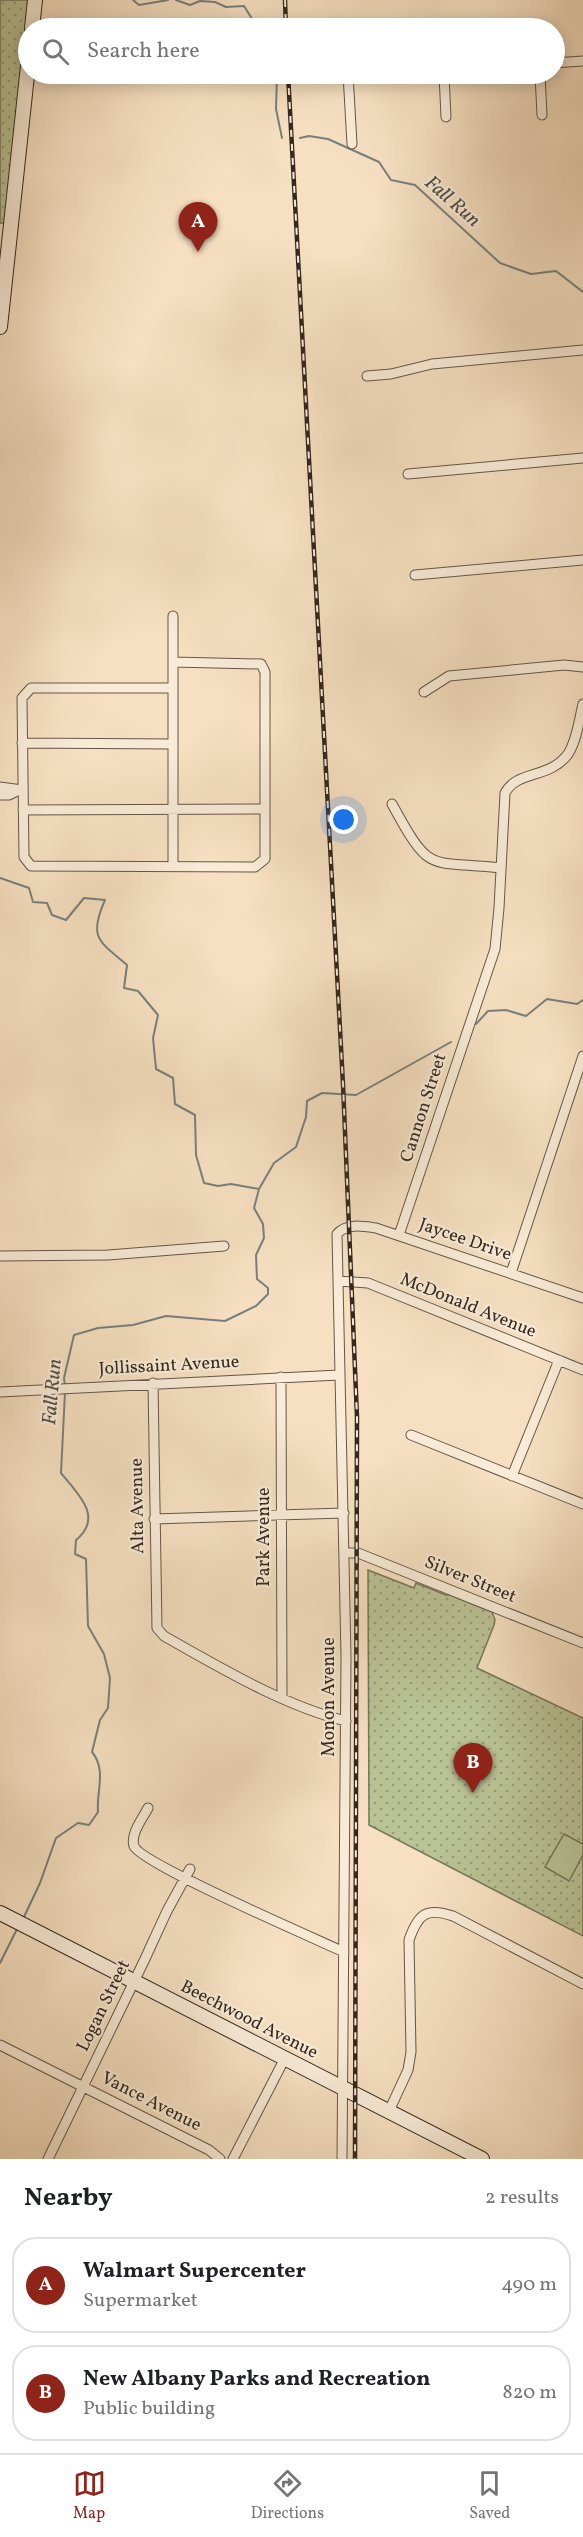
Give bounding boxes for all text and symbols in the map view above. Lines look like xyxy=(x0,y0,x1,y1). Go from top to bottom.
search box xyxy=(18,18,565,84)
icon: search xyxy=(39,35,72,68)
text: Search here xyxy=(87,36,200,67)
water label: Fall Run xyxy=(418,170,486,234)
pin: A xyxy=(178,202,218,252)
your location xyxy=(329,805,358,834)
street label: Cannon Street xyxy=(395,1050,453,1166)
street label: Jaycee Drive xyxy=(415,1212,515,1268)
street label: McDonald Avenue xyxy=(396,1267,540,1345)
street label: Jollissaint Avenue xyxy=(98,1350,240,1382)
water label: Fall Run xyxy=(36,1358,70,1426)
street label: Alta Avenue xyxy=(125,1458,151,1554)
street label: Park Avenue xyxy=(252,1487,277,1587)
street label: Silver Street xyxy=(420,1550,520,1610)
street label: Monon Avenue xyxy=(317,1637,342,1757)
pin: B xyxy=(454,1744,492,1793)
street label: Logan Street xyxy=(71,1956,137,2056)
street label: Beechwood Avenue xyxy=(176,1974,322,2066)
street label: Vance Avenue xyxy=(97,2066,205,2138)
text: Nearby xyxy=(24,2180,113,2216)
text: 2 results xyxy=(485,2184,559,2212)
text: Walmart Supercenter xyxy=(83,2256,306,2287)
text: A xyxy=(38,2271,53,2299)
text: 490 m xyxy=(501,2271,557,2299)
text: Supermarket xyxy=(83,2287,198,2315)
text: New Albany Parks and Recreation xyxy=(83,2364,431,2395)
text: B xyxy=(39,2379,52,2407)
text: 820 m xyxy=(503,2379,557,2407)
text: Public building xyxy=(83,2395,215,2423)
tab: Map xyxy=(73,2467,106,2525)
tab: Directions xyxy=(251,2467,324,2525)
tab: Saved xyxy=(469,2467,510,2525)

